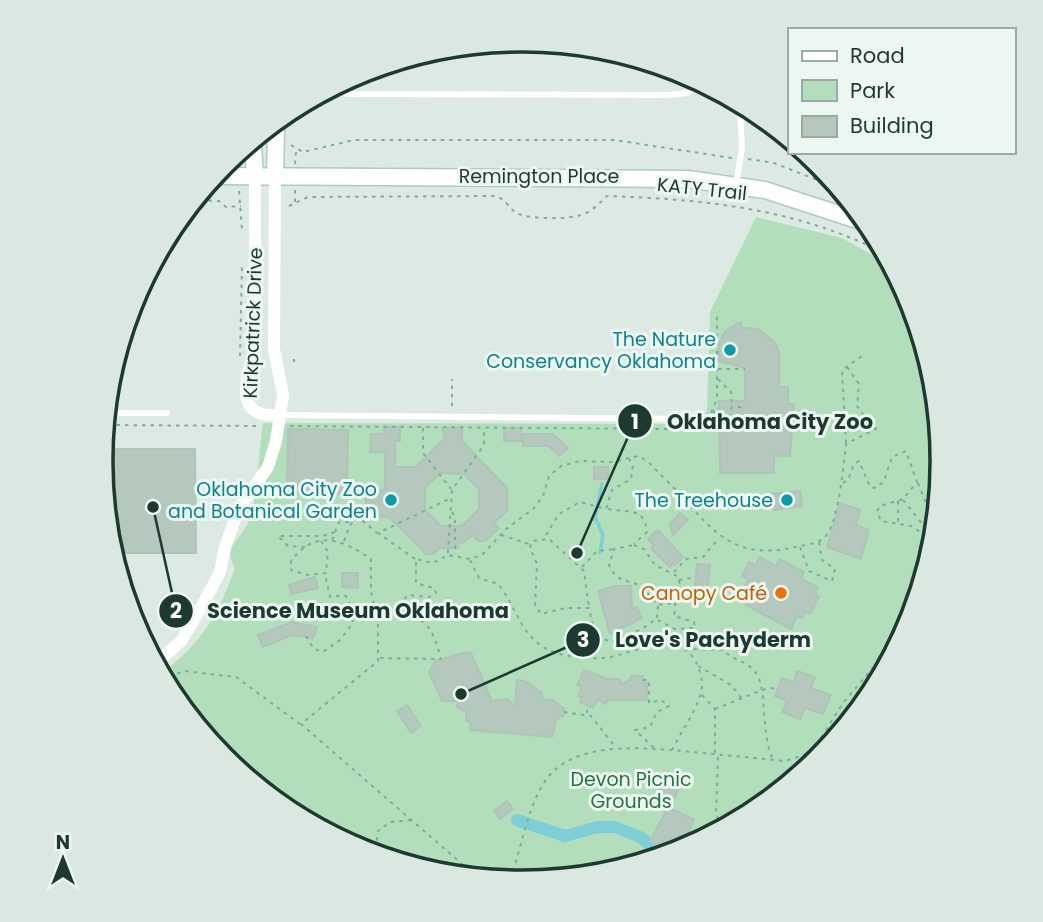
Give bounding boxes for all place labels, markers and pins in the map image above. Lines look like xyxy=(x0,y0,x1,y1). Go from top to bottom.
place label: The Nature Conservancy Oklahoma xyxy=(486,326,716,375)
marker: The Nature Conservancy Oklahoma xyxy=(722,342,738,358)
callout: Oklahoma City Zoo xyxy=(617,400,887,442)
place label: Oklahoma City Zoo and Botanical Garden xyxy=(168,476,377,525)
place label: The Treehouse xyxy=(635,487,773,514)
marker: Oklahoma City Zoo and Botanical Garden xyxy=(383,492,399,508)
marker: The Treehouse xyxy=(779,492,795,508)
place label: Canopy Café xyxy=(641,580,767,607)
marker: Canopy Café xyxy=(773,585,789,601)
callout: Science Museum Oklahoma xyxy=(159,590,523,632)
callout: Love's Pachyderm xyxy=(566,619,825,661)

